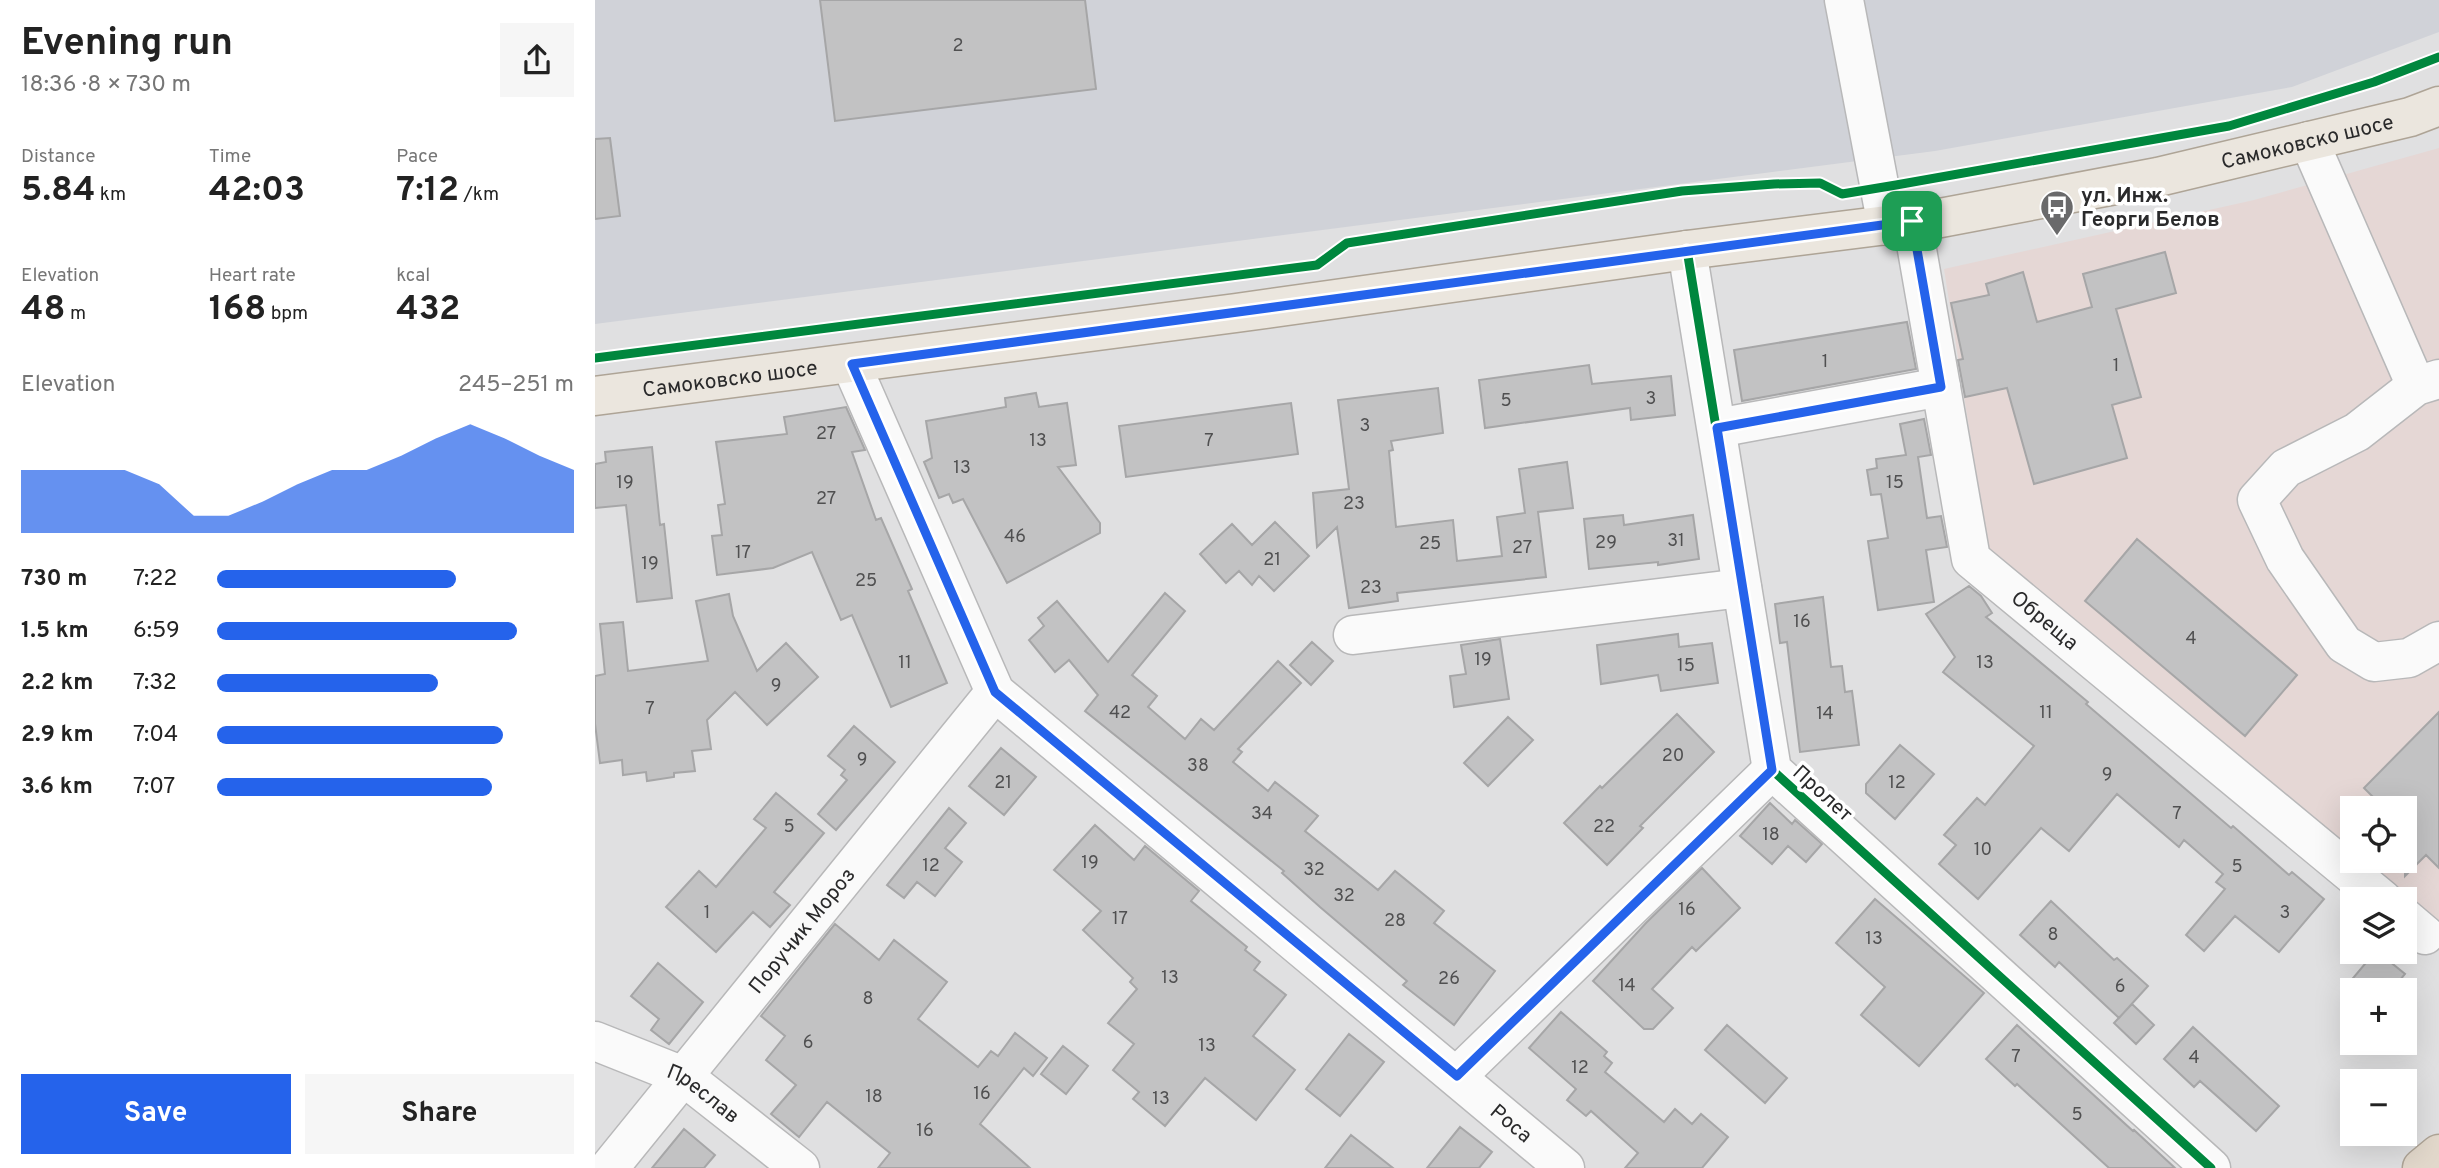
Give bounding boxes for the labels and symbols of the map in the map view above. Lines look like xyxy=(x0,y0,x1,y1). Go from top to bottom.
house number: 2 xyxy=(952,35,964,58)
street label: Самоковско шосе xyxy=(2219,109,2397,176)
place label: ул. Инж. Георги Белов xyxy=(2081,183,2220,234)
bus stop icon: ул. Инж. Георги Белов xyxy=(2038,188,2076,237)
pin xyxy=(1882,191,1942,251)
house number: 1 xyxy=(1822,351,1828,374)
street label: Самоковско шосе xyxy=(641,355,819,405)
house number: 1 xyxy=(2113,355,2119,378)
house number: 3 xyxy=(1646,388,1656,411)
house number: 5 xyxy=(1500,390,1512,413)
house number: 3 xyxy=(1360,415,1370,438)
house number: 27 xyxy=(816,423,836,446)
house number: 13 xyxy=(1029,430,1047,453)
house number: 7 xyxy=(1204,430,1214,453)
house number: 13 xyxy=(953,457,971,480)
house number: 19 xyxy=(616,472,634,495)
house number: 15 xyxy=(1886,472,1904,495)
house number: 27 xyxy=(816,488,836,511)
house number: 23 xyxy=(1343,493,1365,516)
house number: 46 xyxy=(1004,526,1026,549)
house number: 31 xyxy=(1667,530,1685,553)
house number: 29 xyxy=(1595,532,1617,555)
house number: 25 xyxy=(1419,533,1441,556)
house number: 27 xyxy=(1512,537,1532,560)
house number: 17 xyxy=(735,542,751,565)
house number: 21 xyxy=(1263,549,1281,572)
house number: 19 xyxy=(641,553,659,576)
house number: 25 xyxy=(855,570,877,593)
house number: 23 xyxy=(1360,577,1382,600)
street label: Обреща xyxy=(2005,585,2083,657)
house number: 16 xyxy=(1793,611,1811,634)
house number: 4 xyxy=(2185,628,2197,651)
house number: 19 xyxy=(1474,649,1492,672)
house number: 11 xyxy=(898,652,912,675)
house number: 13 xyxy=(1976,652,1994,675)
house number: 15 xyxy=(1677,655,1695,678)
house number: 9 xyxy=(771,675,781,698)
house number: 7 xyxy=(645,698,655,721)
house number: 42 xyxy=(1109,702,1131,725)
house number: 11 xyxy=(2039,702,2053,725)
house number: 14 xyxy=(1816,703,1834,726)
house number: 20 xyxy=(1662,745,1684,768)
house number: 9 xyxy=(857,749,867,772)
house number: 38 xyxy=(1187,755,1209,778)
street label: Пролет xyxy=(1786,760,1858,828)
house number: 9 xyxy=(2102,764,2112,787)
house number: 21 xyxy=(994,772,1012,795)
house number: 12 xyxy=(1888,772,1906,795)
house number: 34 xyxy=(1251,803,1273,826)
house number: 7 xyxy=(2172,803,2182,826)
house number: 5 xyxy=(783,816,795,839)
house number: 22 xyxy=(1593,816,1615,839)
house number: 18 xyxy=(1762,824,1780,847)
house number: 10 xyxy=(1974,839,1992,862)
house number: 19 xyxy=(1081,852,1099,875)
house number: 12 xyxy=(922,855,940,878)
house number: 5 xyxy=(2231,856,2243,879)
house number: 32 xyxy=(1303,859,1325,882)
street label: Поручик Мороз xyxy=(744,863,862,1000)
house number: 32 xyxy=(1333,885,1355,908)
house number: 16 xyxy=(1678,899,1696,922)
house number: 1 xyxy=(704,902,710,925)
house number: 3 xyxy=(2280,902,2290,925)
house number: 17 xyxy=(1112,908,1128,931)
house number: 28 xyxy=(1384,910,1406,933)
house number: 8 xyxy=(2048,924,2059,947)
house number: 13 xyxy=(1865,928,1883,951)
house number: 13 xyxy=(1161,967,1179,990)
house number: 26 xyxy=(1438,968,1460,991)
house number: 14 xyxy=(1618,975,1636,998)
house number: 6 xyxy=(2115,976,2125,999)
house number: 8 xyxy=(863,988,874,1011)
house number: 6 xyxy=(803,1032,813,1055)
house number: 13 xyxy=(1198,1035,1216,1058)
house number: 7 xyxy=(2011,1046,2021,1069)
house number: 4 xyxy=(2188,1047,2200,1070)
house number: 12 xyxy=(1571,1057,1589,1080)
street label: Преслав xyxy=(663,1059,744,1130)
house number: 16 xyxy=(973,1083,991,1106)
house number: 18 xyxy=(865,1086,883,1109)
house number: 13 xyxy=(1152,1088,1170,1111)
street label: Роса xyxy=(1484,1099,1537,1150)
house number: 5 xyxy=(2071,1104,2083,1127)
house number: 16 xyxy=(916,1120,934,1143)

